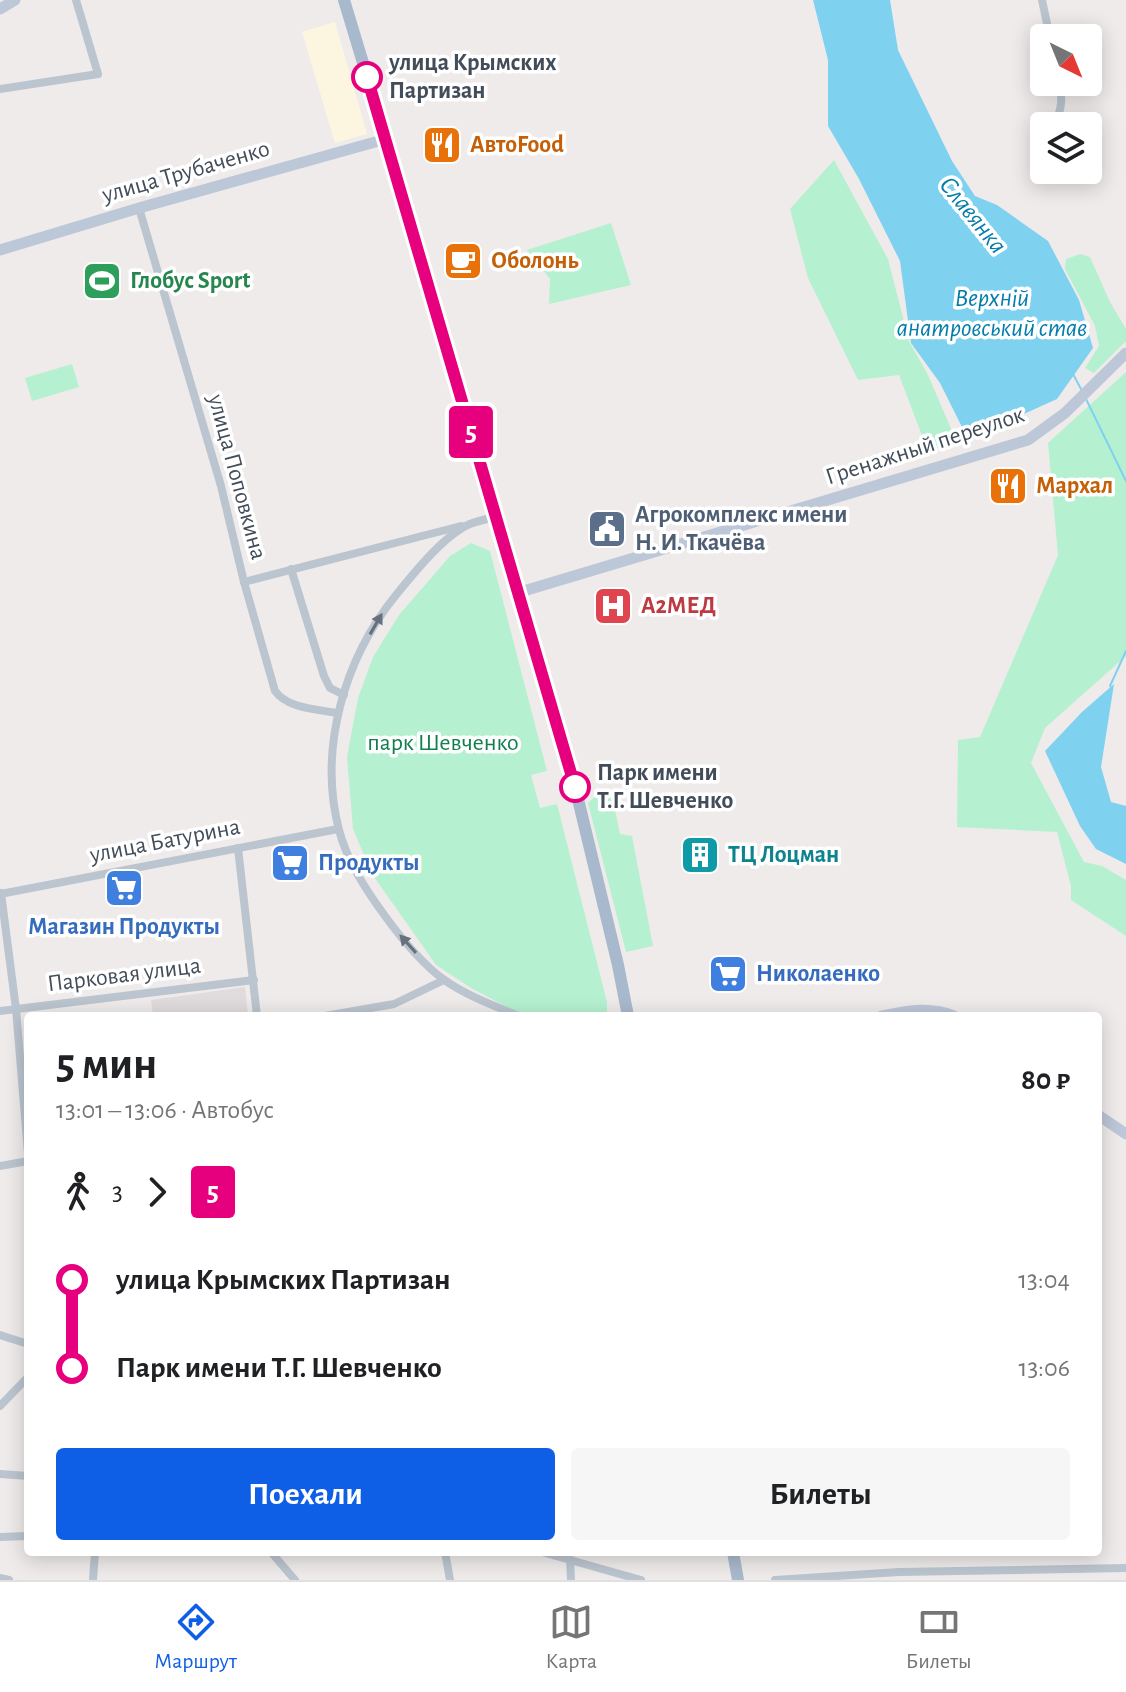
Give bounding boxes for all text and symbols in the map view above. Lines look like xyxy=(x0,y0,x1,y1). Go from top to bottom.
north arrow xyxy=(1030,24,1102,96)
map controls xyxy=(1030,24,1102,184)
place label: улица Крымских Партизан xyxy=(388,51,557,103)
marker: улица Крымских Партизан xyxy=(352,62,382,92)
button: layers xyxy=(1030,112,1102,184)
restaurant icon: АвтоFood xyxy=(421,124,463,166)
place label: АвтоFood xyxy=(470,133,564,157)
street label: улица Трубаченко xyxy=(99,137,272,208)
water label: Славянка xyxy=(934,172,1012,258)
cafe icon: Оболонь xyxy=(442,240,484,282)
place label: Оболонь xyxy=(491,249,579,273)
sports icon: Глобус Sport xyxy=(81,260,123,302)
place label: Глобус Sport xyxy=(130,269,250,293)
water label: Верхній анатровський став xyxy=(897,285,1087,341)
street label: улица Поповкина xyxy=(203,391,271,562)
street label: Гренажный переулок xyxy=(823,403,1027,489)
line badge: 5 xyxy=(445,406,497,458)
text: 5 xyxy=(465,418,477,446)
restaurant icon: Мархал xyxy=(987,465,1029,507)
place label: Мархал xyxy=(1036,474,1113,498)
place label: Агрокомплекс имени Н. И. Ткачёва xyxy=(635,503,847,555)
public building icon: Агрокомплекс имени Н. И. Ткачёва xyxy=(586,508,628,550)
hospital icon: А2МЕД xyxy=(592,585,634,627)
place label: А2МЕД xyxy=(641,594,716,618)
one-way arrow xyxy=(369,613,383,635)
park label: парк Шевченко xyxy=(367,731,519,755)
place label: Парк имени Т.Г. Шевченко xyxy=(597,761,733,813)
marker: Парк имени Т.Г. Шевченко xyxy=(560,772,590,802)
street label: улица Батурина xyxy=(87,815,242,868)
building icon: ТЦ Лоцман xyxy=(679,834,721,876)
supermarket icon: Продукты xyxy=(269,842,311,884)
place label: ТЦ Лоцман xyxy=(728,843,839,867)
place label: Продукты xyxy=(318,851,419,875)
supermarket icon: Магазин Продукты xyxy=(103,867,145,909)
place label: Магазин Продукты xyxy=(28,915,220,939)
one-way arrow xyxy=(400,935,418,954)
supermarket icon: Николаенко xyxy=(707,953,749,995)
street label: Парковая улица xyxy=(46,954,202,996)
place label: Николаенко xyxy=(756,962,880,986)
text: 5 мин xyxy=(56,1043,157,1087)
text: 80 ₽ xyxy=(1021,1065,1070,1095)
text: 13:01 – 13:06 · Автобус xyxy=(56,1097,274,1123)
icon: walk xyxy=(56,1170,100,1214)
icon: forward xyxy=(135,1170,179,1214)
text: 5 xyxy=(207,1178,219,1206)
text: 3 xyxy=(112,1179,123,1205)
text: улица Крымских Партизан xyxy=(116,1265,451,1295)
text: 13:04 xyxy=(1018,1267,1070,1293)
text: Парк имени Т.Г. Шевченко xyxy=(116,1353,442,1383)
text: 13:06 xyxy=(1018,1355,1070,1381)
button: Поехали xyxy=(56,1448,555,1540)
button: Билеты xyxy=(571,1448,1070,1540)
tab: Маршрут xyxy=(154,1600,237,1674)
tab: Карта xyxy=(546,1600,597,1674)
tab: Билеты xyxy=(906,1600,972,1674)

